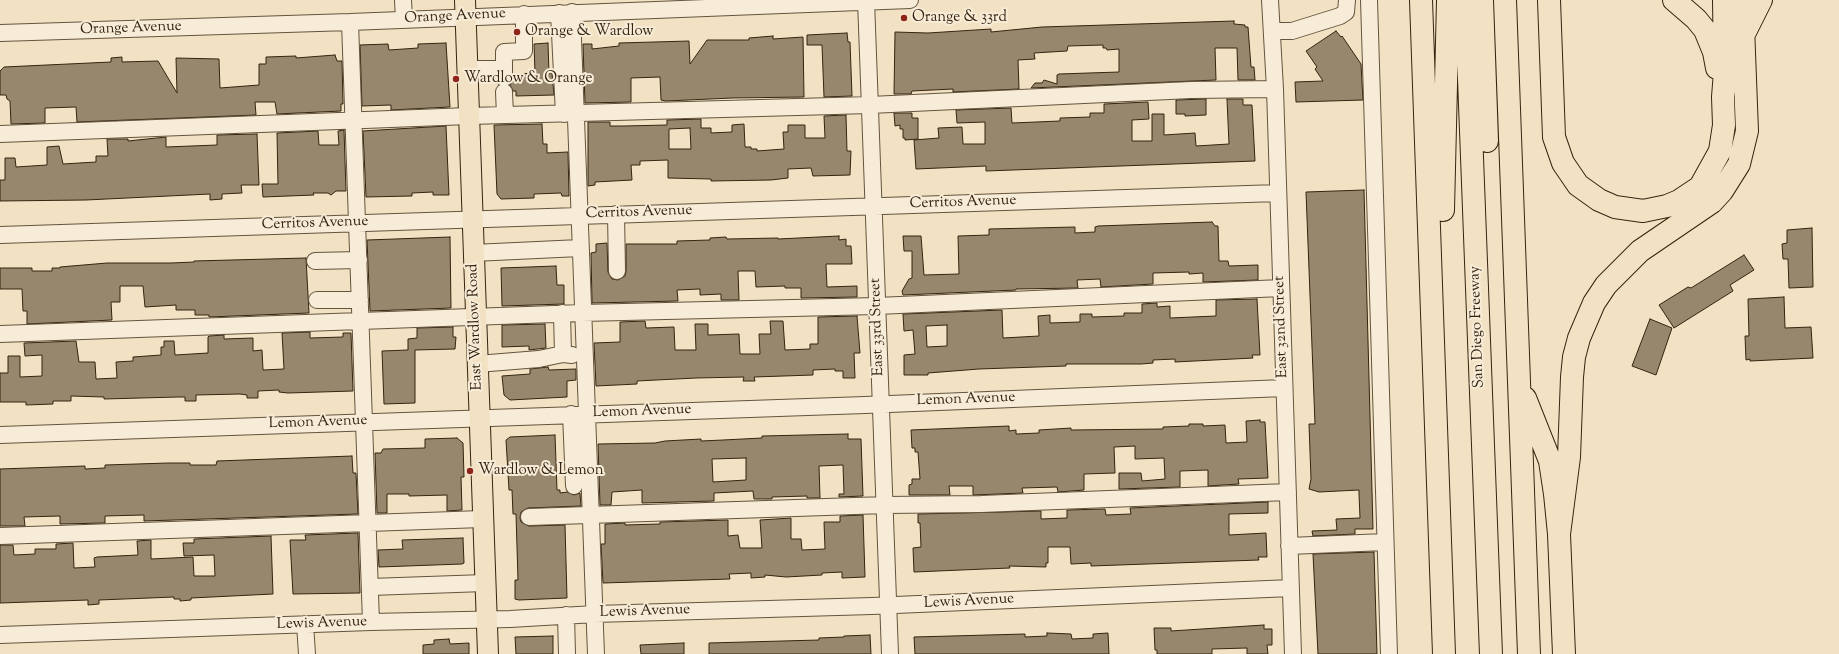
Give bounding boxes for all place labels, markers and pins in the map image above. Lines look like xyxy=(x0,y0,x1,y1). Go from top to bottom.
place label: Orange & 33rd xyxy=(912,9,1007,27)
marker: Orange & 33rd xyxy=(899,13,909,23)
place label: Orange & Wardlow xyxy=(525,23,653,41)
marker: Orange & Wardlow xyxy=(512,27,522,37)
place label: Wardlow & Orange xyxy=(464,70,592,88)
marker: Wardlow & Orange xyxy=(451,74,461,84)
place label: Wardlow & Lemon xyxy=(478,462,604,480)
marker: Wardlow & Lemon xyxy=(465,466,475,476)

